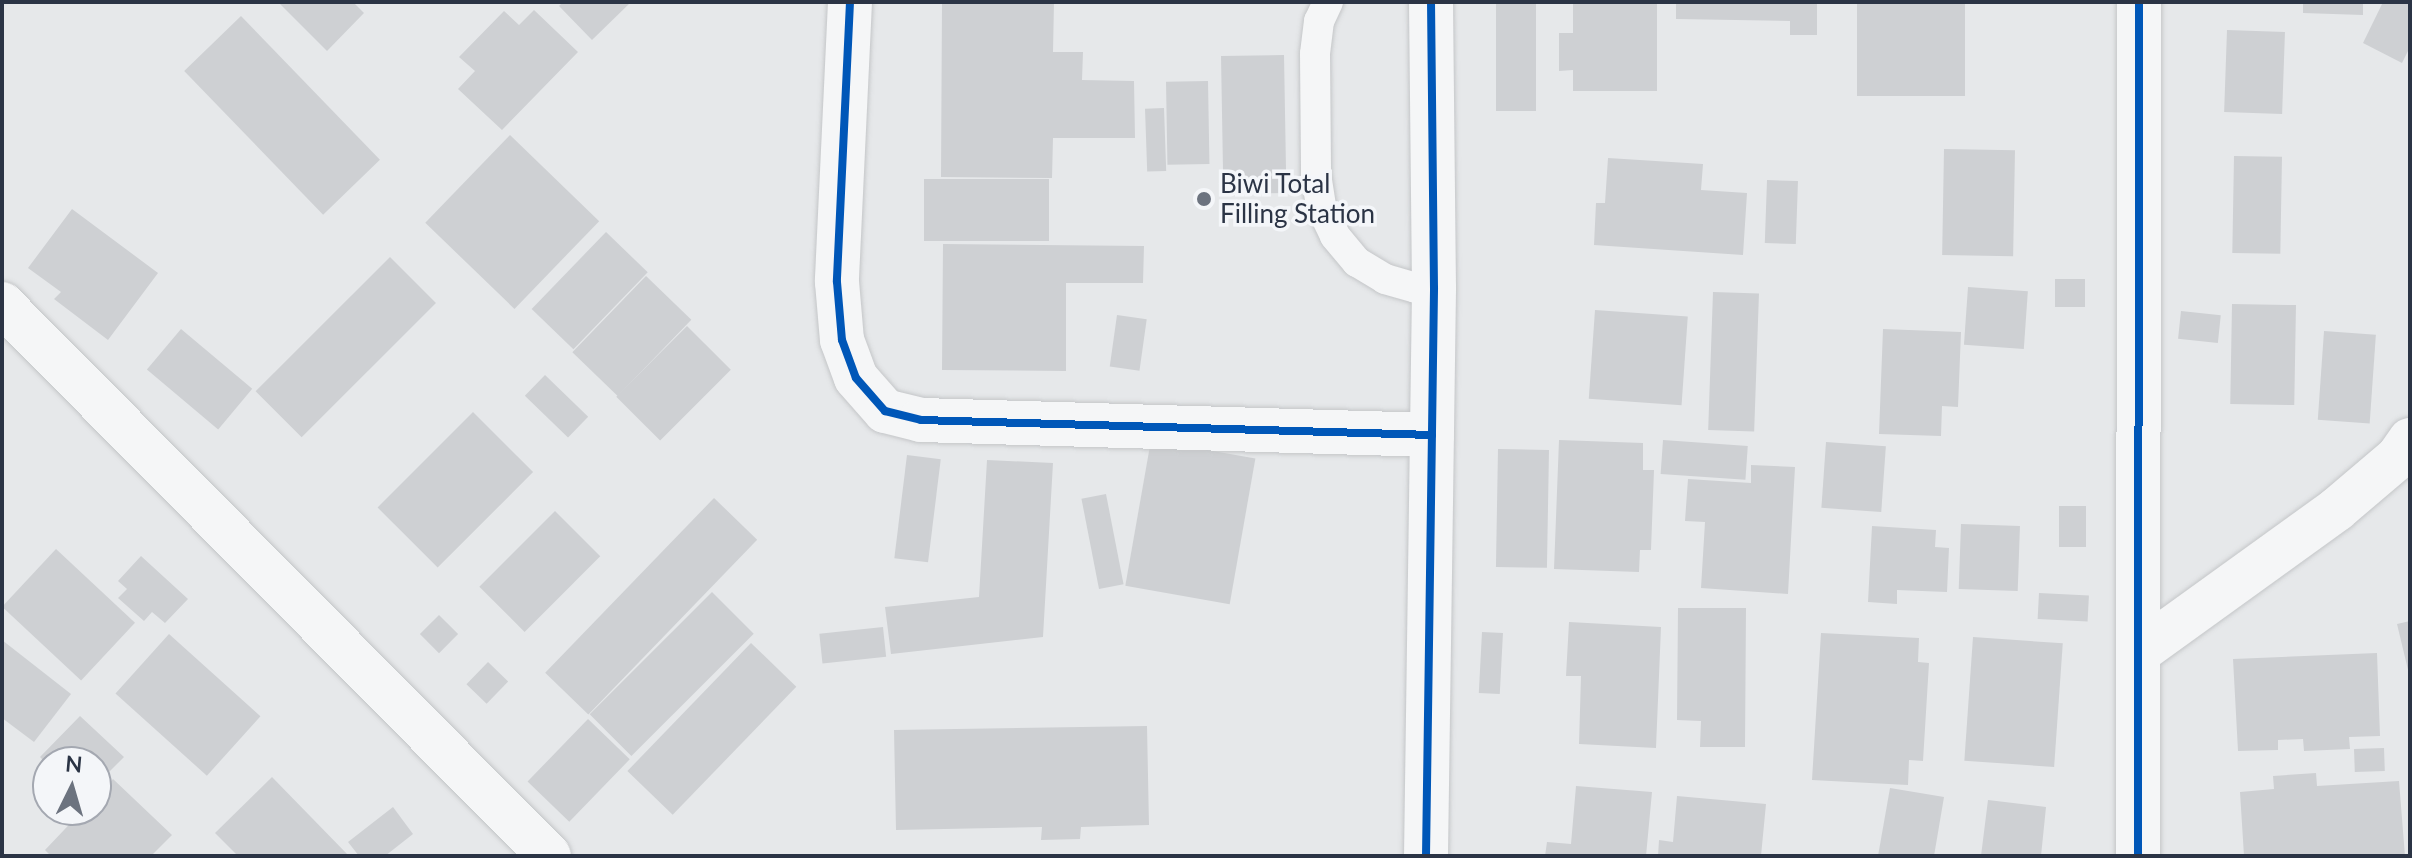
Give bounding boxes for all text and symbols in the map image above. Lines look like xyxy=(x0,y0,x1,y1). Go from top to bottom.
place label: Biwi Total Filling Station xyxy=(1220,168,1375,230)
marker: Biwi Total Filling Station xyxy=(1195,190,1213,208)
north arrow xyxy=(32,746,112,826)
text: N xyxy=(64,749,84,778)

